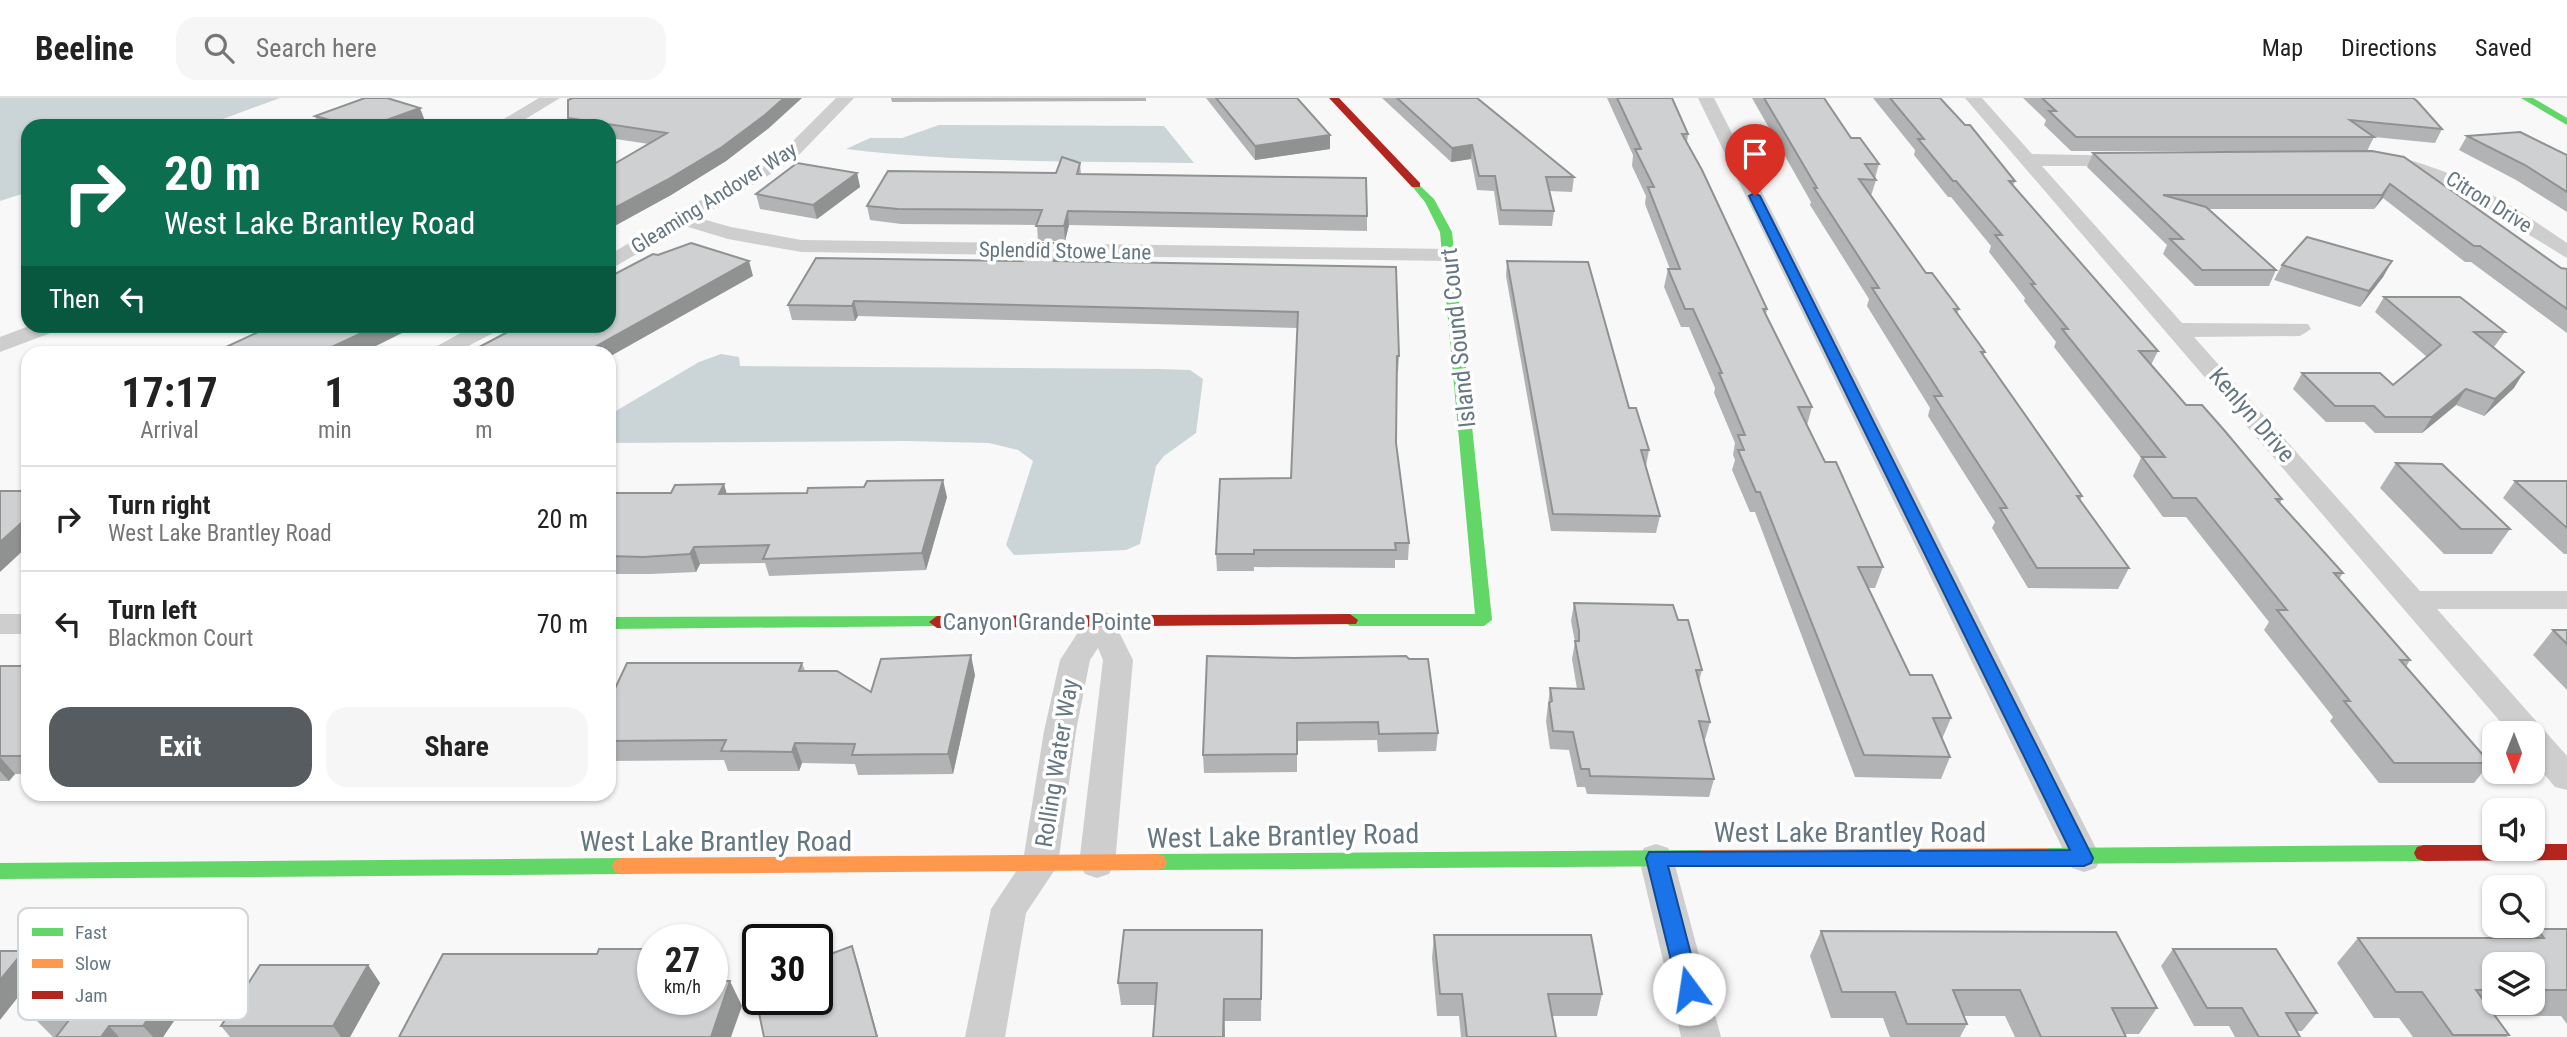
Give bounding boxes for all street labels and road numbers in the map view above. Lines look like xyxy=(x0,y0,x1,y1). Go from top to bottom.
street label: Gleaming Andover Way xyxy=(627,137,801,259)
street label: Citron Drive xyxy=(2442,166,2536,238)
street label: Splendid Stowe Lane xyxy=(979,237,1152,265)
street label: Island Sound Court xyxy=(1435,247,1481,429)
street label: Kenlyn Drive xyxy=(2203,362,2301,468)
street label: Canyon Grande Pointe xyxy=(942,608,1152,636)
street label: Rolling Water Way xyxy=(1030,677,1084,849)
street label: West Lake Brantley Road xyxy=(1714,816,1986,849)
street label: West Lake Brantley Road xyxy=(1147,817,1419,855)
street label: West Lake Brantley Road xyxy=(580,825,852,858)

